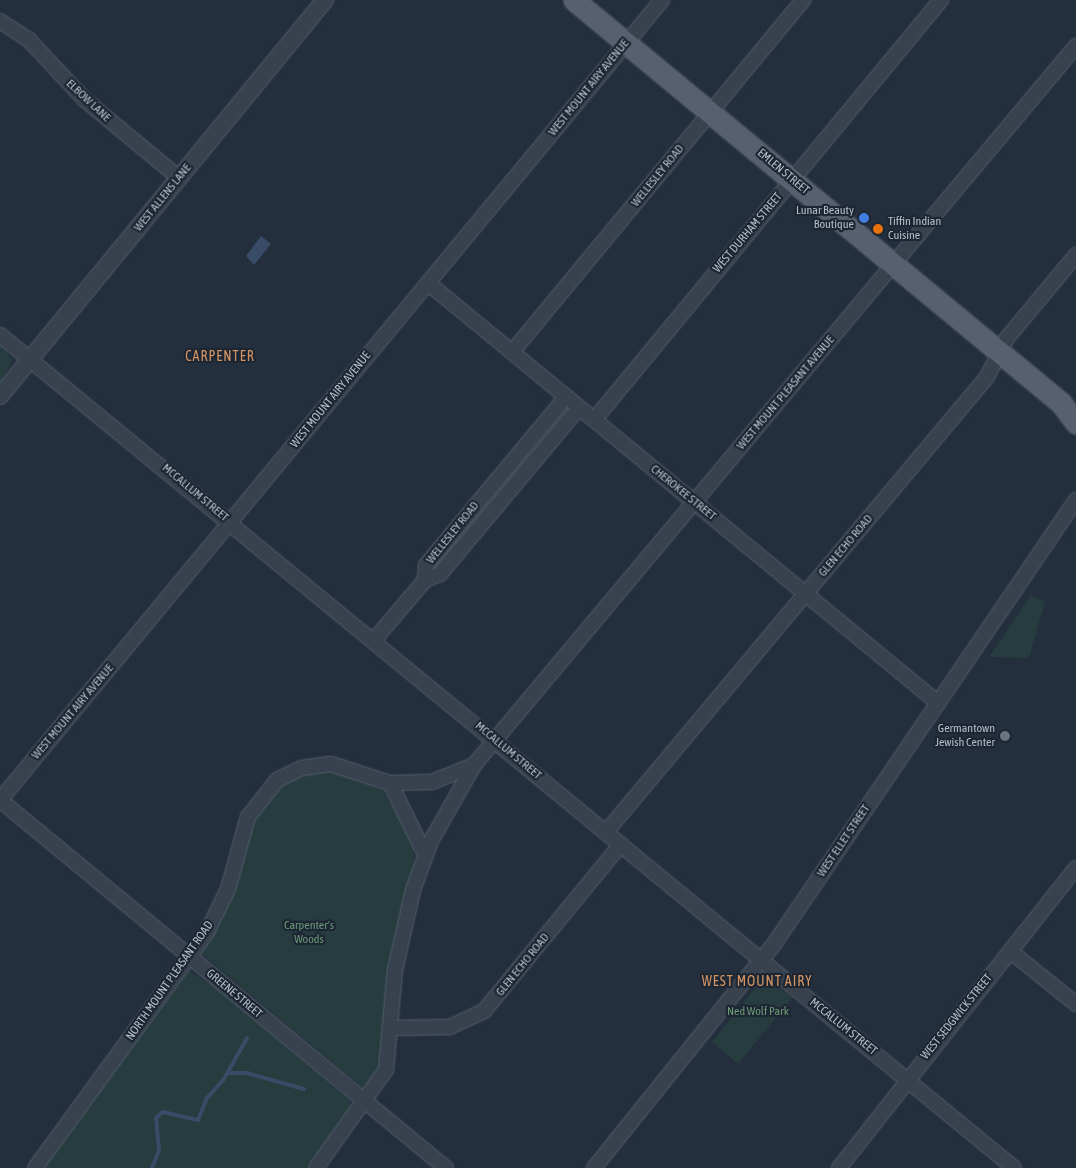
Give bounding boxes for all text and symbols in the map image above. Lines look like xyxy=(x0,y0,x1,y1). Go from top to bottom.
street label: WEST MOUNT AIRY AVENUE xyxy=(546,37,632,139)
street label: ELBOW LANE xyxy=(63,77,113,125)
street label: WELLESLEY ROAD xyxy=(629,142,687,210)
street label: EMLEN STREET xyxy=(754,146,812,198)
street label: WEST ALLENS LANE xyxy=(131,161,195,235)
street label: WEST DURHAM STREET xyxy=(710,190,786,276)
place label: Lunar Beauty Boutique xyxy=(796,204,854,232)
marker: Lunar Beauty Boutique xyxy=(858,212,870,224)
place label: Tiffin Indian Cuisine xyxy=(888,215,941,243)
marker: Tiffin Indian Cuisine xyxy=(872,223,884,235)
street label: WEST MOUNT PLEASANT AVENUE xyxy=(734,333,838,453)
district label: CARPENTER xyxy=(184,348,256,364)
street label: WEST MOUNT AIRY AVENUE xyxy=(288,349,374,451)
street label: MCCALLUM STREET xyxy=(159,461,231,525)
street label: CHEROKEE STREET xyxy=(647,462,719,524)
street label: WELLESLEY ROAD xyxy=(424,499,482,567)
street label: GLEN ECHO ROAD xyxy=(816,512,876,580)
street label: WEST MOUNT AIRY AVENUE xyxy=(29,662,117,762)
street label: MCCALLUM STREET xyxy=(472,719,544,783)
place label: Germantown Jewish Center xyxy=(935,722,995,750)
marker: Germantown Jewish Center xyxy=(999,730,1011,742)
street label: WEST ELLET STREET xyxy=(815,802,873,880)
street label: NORTH MOUNT PLEASANT ROAD xyxy=(123,919,217,1043)
park label: Carpenter's Woods xyxy=(284,919,334,947)
street label: GLEN ECHO ROAD xyxy=(493,931,553,999)
street label: GREENE STREET xyxy=(203,967,265,1021)
street label: WEST SEDGWICK STREET xyxy=(918,971,996,1063)
district label: WEST MOUNT AIRY xyxy=(700,973,814,989)
street label: MCCALLUM STREET xyxy=(806,995,880,1059)
park label: Ned Wolf Park xyxy=(727,1005,789,1019)

